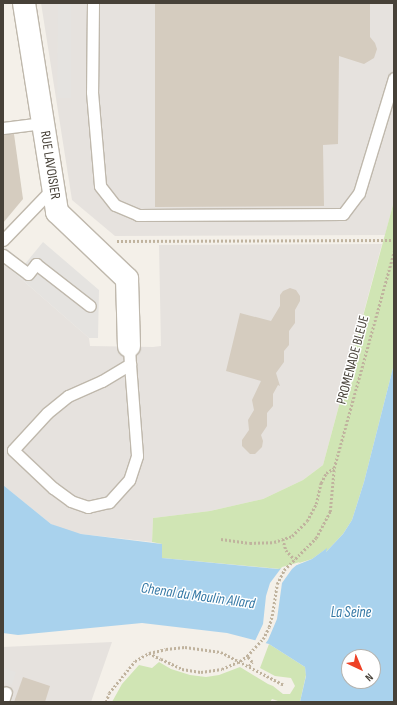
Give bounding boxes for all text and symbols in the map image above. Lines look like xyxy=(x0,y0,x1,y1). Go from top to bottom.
street label: RUE LAVOISIER xyxy=(36,130,64,200)
street label: PROMENADE BLEUE xyxy=(333,314,373,406)
water label: Chenal du Moulin Allard xyxy=(140,579,256,613)
water label: La Seine xyxy=(331,604,371,622)
north arrow xyxy=(341,649,381,689)
text: N xyxy=(362,671,376,684)

